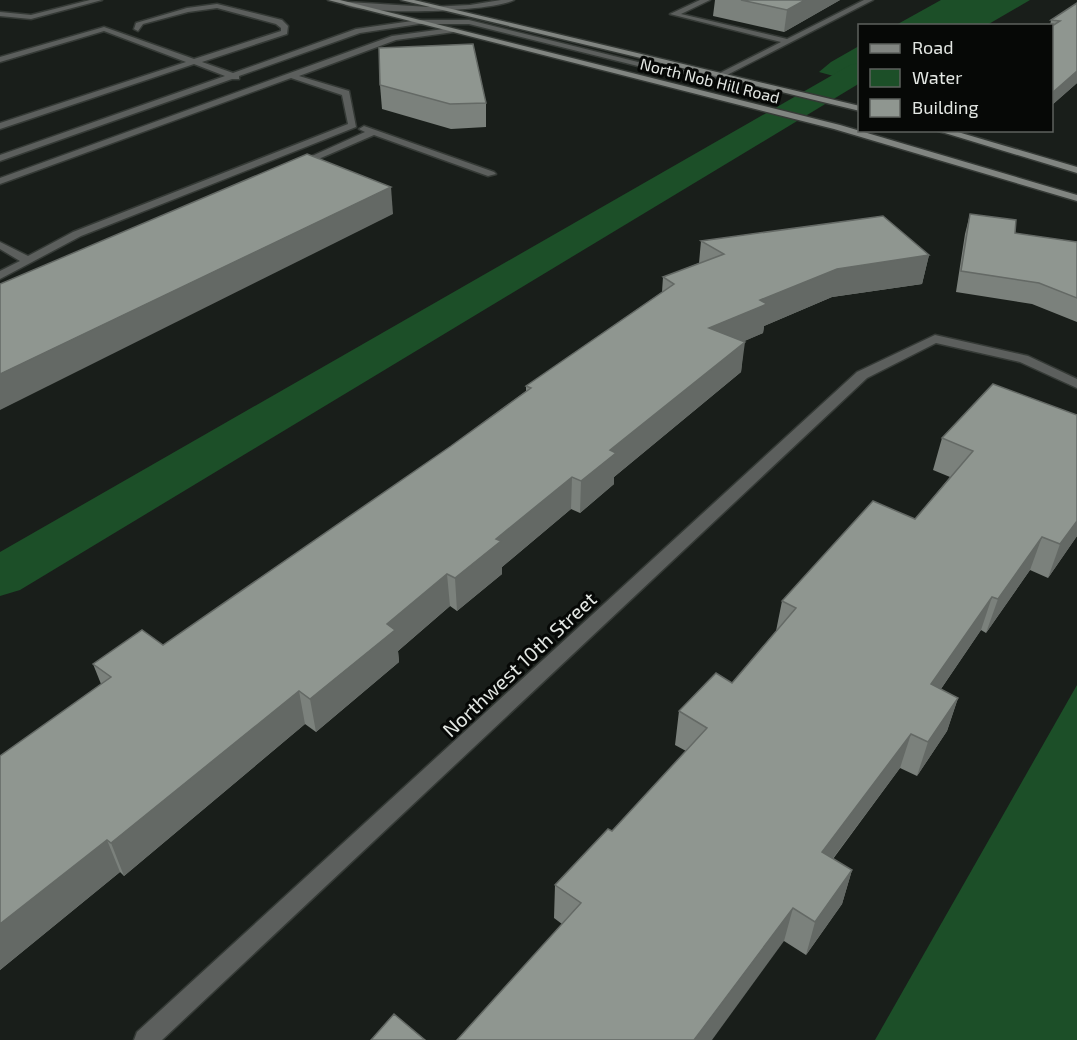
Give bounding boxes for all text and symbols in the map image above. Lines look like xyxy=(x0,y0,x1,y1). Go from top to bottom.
legend xyxy=(858,24,1053,132)
text: Road xyxy=(912,36,953,58)
street label: North Nob Hill Road xyxy=(638,53,782,107)
text: Water xyxy=(912,66,962,88)
text: Building xyxy=(912,96,979,118)
street label: Northwest 10th Street xyxy=(437,586,601,741)

